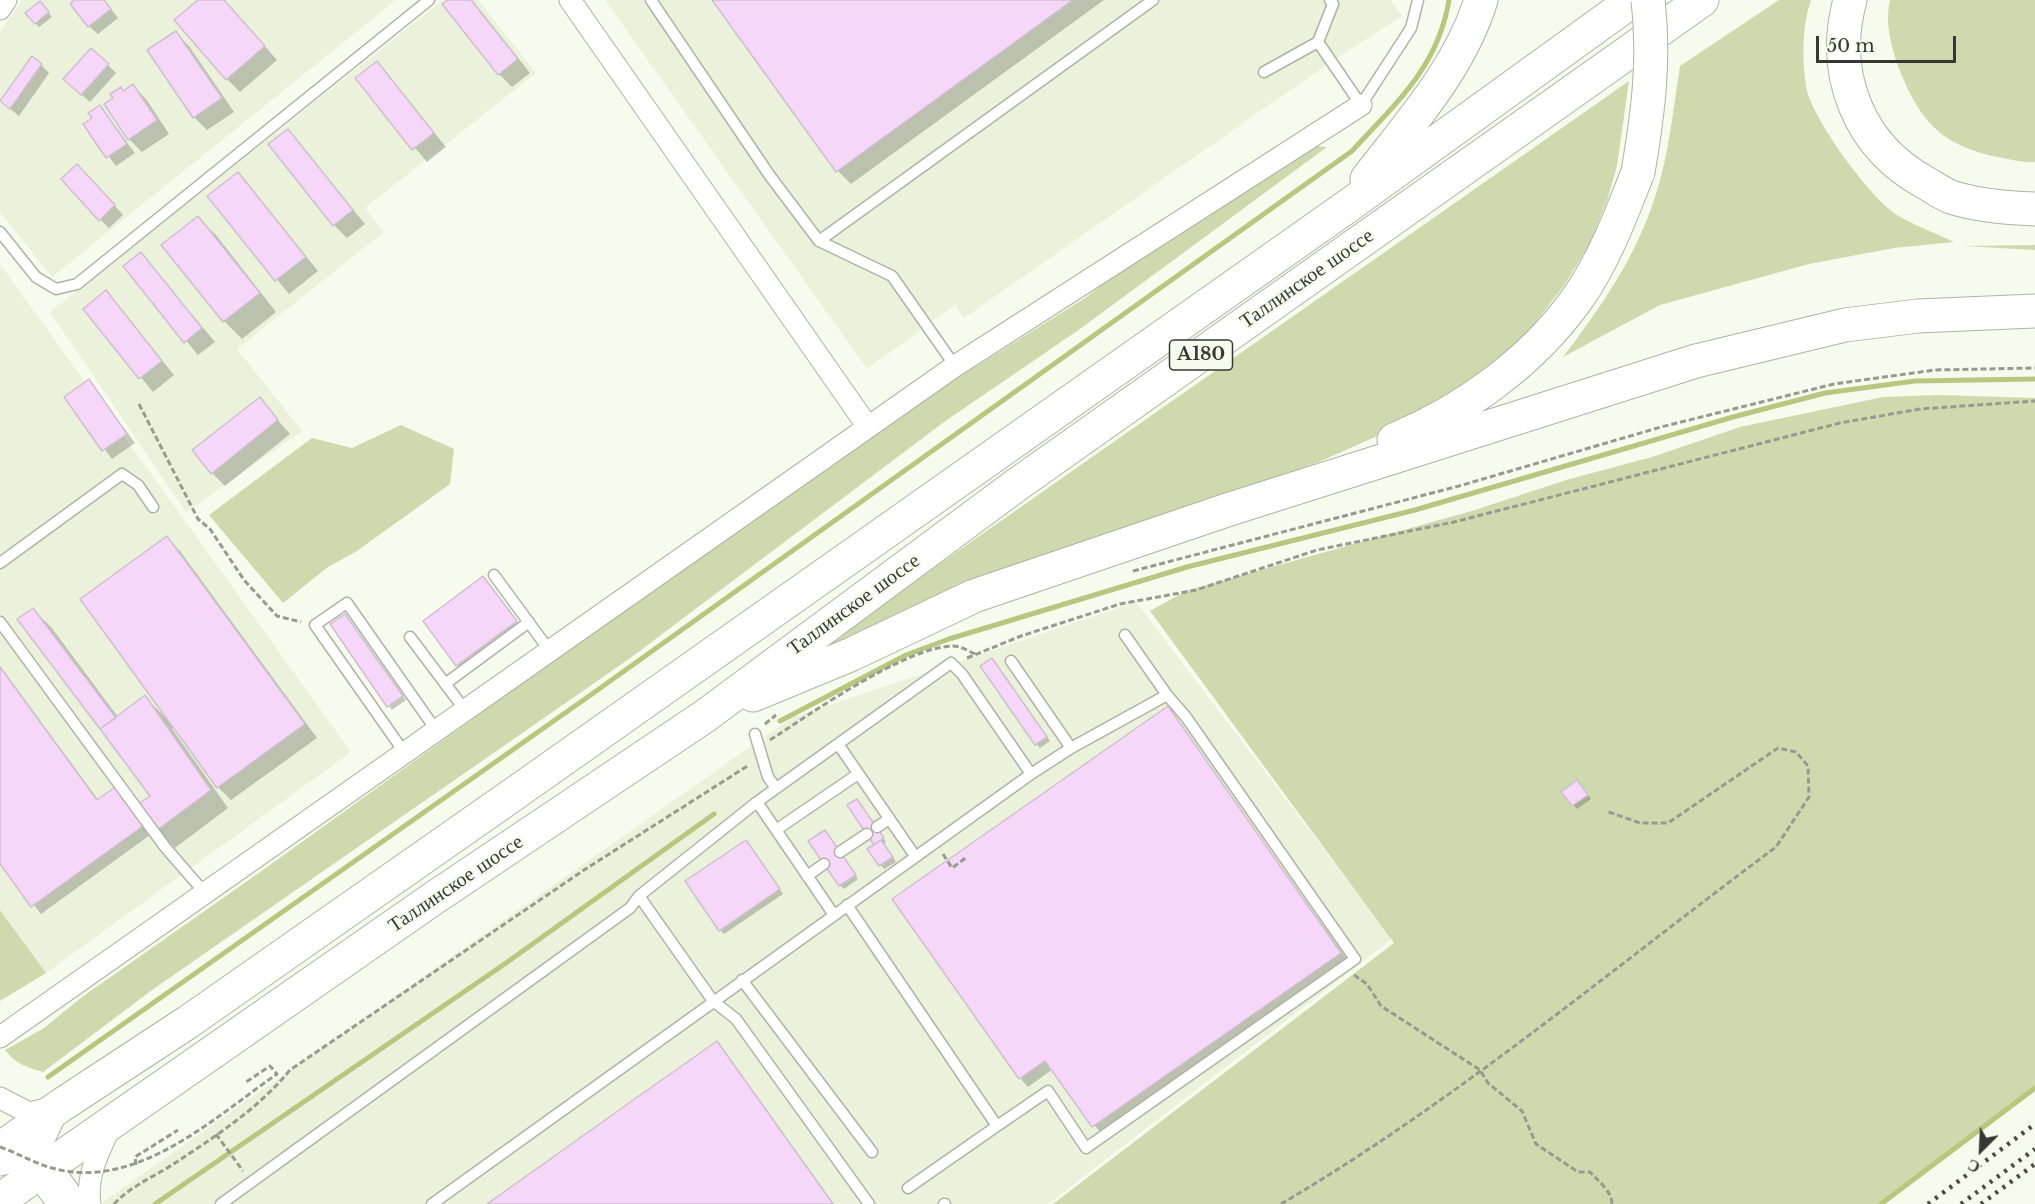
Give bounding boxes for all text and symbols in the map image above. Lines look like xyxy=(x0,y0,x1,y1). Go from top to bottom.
scale bar xyxy=(1819,24,1958,62)
text: 50 m xyxy=(1827,35,1875,57)
street label: Таллинское шоссе xyxy=(1236,224,1378,334)
road number: A180 xyxy=(1170,340,1232,370)
street label: Таллинское шоссе xyxy=(783,549,925,661)
street label: Таллинское шоссе xyxy=(384,830,528,938)
north arrow xyxy=(1951,1120,2011,1180)
text: С xyxy=(1964,1155,1983,1178)

